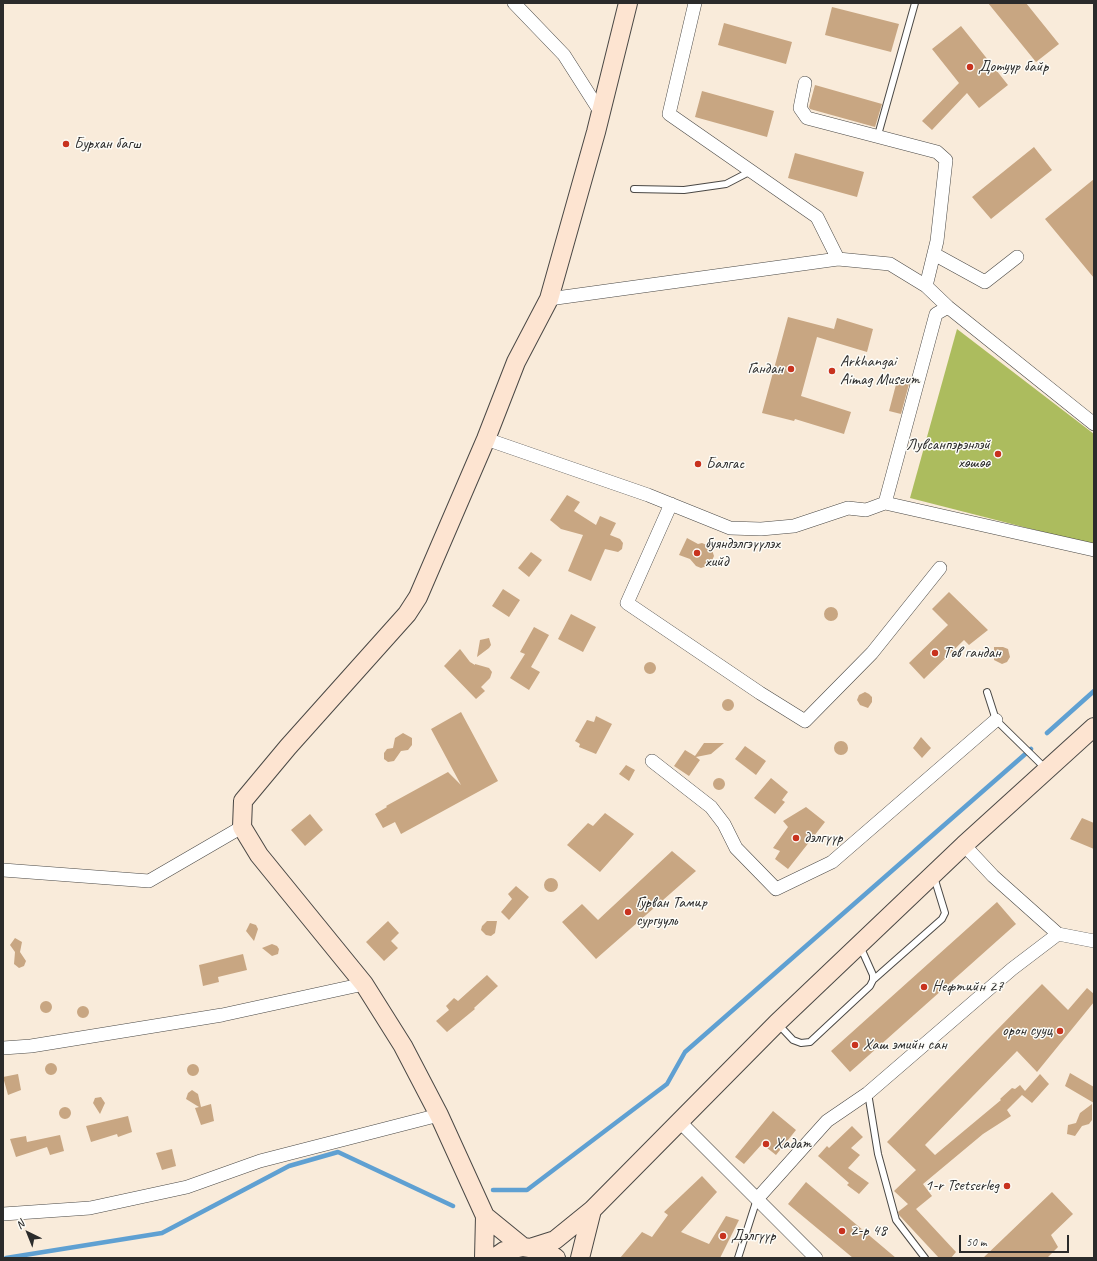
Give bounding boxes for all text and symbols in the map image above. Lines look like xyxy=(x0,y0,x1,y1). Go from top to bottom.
place label: Дотуур байр xyxy=(978,57,1048,77)
marker: Дотуур байр xyxy=(965,62,975,72)
place label: Бурхан багш xyxy=(74,134,141,154)
marker: Бурхан багш xyxy=(61,139,71,149)
place label: Arkhangai Aimag Museum xyxy=(840,352,920,390)
place label: Гандан xyxy=(747,359,783,379)
marker: Гандан xyxy=(786,364,796,374)
marker: Arkhangai Aimag Museum xyxy=(827,366,837,376)
place label: Лувсанпэрэнлэй хөшөө xyxy=(906,435,990,473)
marker: Лувсанпэрэнлэй хөшөө xyxy=(993,449,1003,459)
place label: Балгас xyxy=(706,454,744,474)
marker: Балгас xyxy=(693,459,703,469)
place label: буяндэлгэүүлэх хийд xyxy=(705,534,780,572)
marker: буяндэлгэүүлэх хийд xyxy=(692,548,702,558)
place label: Төв гандан xyxy=(943,643,1001,663)
marker: Төв гандан xyxy=(930,648,940,658)
place label: дэлгүүр xyxy=(804,828,843,848)
marker: дэлгүүр xyxy=(791,833,801,843)
place label: Гурван Тамир сургууль xyxy=(636,893,707,931)
marker: Гурван Тамир сургууль xyxy=(623,907,633,917)
place label: Нефтийн 27 xyxy=(932,977,1003,997)
marker: Нефтийн 27 xyxy=(919,982,929,992)
place label: орон сууц xyxy=(1002,1021,1052,1041)
marker: орон сууц xyxy=(1055,1026,1065,1036)
place label: Хаш эмийн сан xyxy=(863,1035,947,1055)
marker: Хаш эмийн сан xyxy=(850,1040,860,1050)
place label: Хадат xyxy=(774,1134,811,1154)
marker: Хадат xyxy=(761,1139,771,1149)
place label: 1-r Tsetserleg xyxy=(925,1176,999,1196)
marker: 1-r Tsetserleg xyxy=(1002,1181,1012,1191)
north arrow xyxy=(8,1213,48,1253)
text: N xyxy=(13,1217,27,1232)
place label: 2-р 48 xyxy=(850,1221,887,1241)
place label: Дэлгүүр xyxy=(731,1226,776,1246)
marker: 2-р 48 xyxy=(837,1226,847,1236)
scale bar xyxy=(961,1227,1071,1253)
marker: Дэлгүүр xyxy=(718,1231,728,1241)
text: 50 m xyxy=(966,1234,986,1250)

